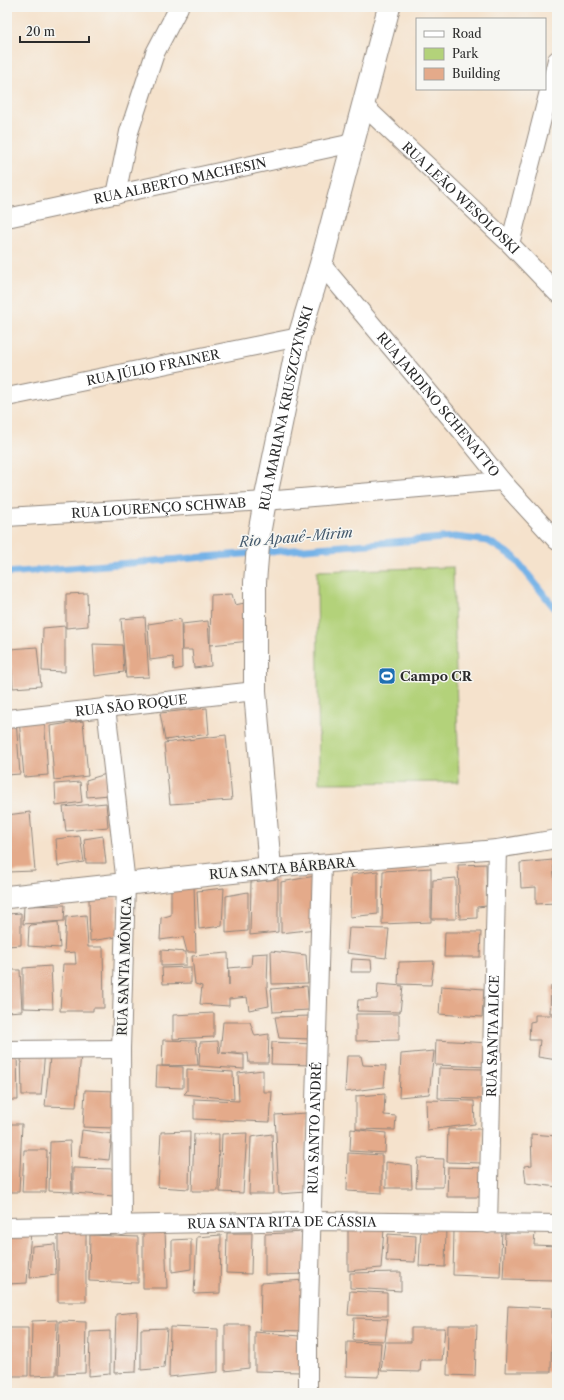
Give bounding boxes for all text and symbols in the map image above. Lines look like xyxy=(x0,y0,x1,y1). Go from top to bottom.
scale bar xyxy=(20,18,89,44)
legend xyxy=(416,18,546,90)
text: 20 m xyxy=(26,24,55,39)
text: Road xyxy=(452,26,482,41)
text: Park xyxy=(452,46,479,61)
text: Building xyxy=(452,66,500,81)
street label: RUA LEÃO WESOLOSKI xyxy=(399,138,523,257)
street label: RUA ALBERTO MACHESIN xyxy=(92,154,268,207)
street label: RUA MARIANA KRUSZCZYNSKI xyxy=(255,304,316,512)
street label: RUA JARDINO SCHENATTO xyxy=(374,329,503,480)
street label: RUA JÚLIO FRAINER xyxy=(85,345,222,388)
street label: RUA LOURENÇO SCHWAB xyxy=(71,494,247,521)
water label: Rio Apauê-Mirim xyxy=(237,523,354,551)
sports icon: Campo CR xyxy=(377,666,397,686)
place label: Campo CR xyxy=(400,668,473,684)
street label: RUA SÃO ROQUE xyxy=(74,691,188,719)
street label: RUA SANTA BÁRBARA xyxy=(208,854,356,882)
street label: RUA SANTA MÔNICA xyxy=(114,896,134,1036)
street label: RUA SANTA ALICE xyxy=(483,975,502,1097)
street label: RUA SANTO ANDRÉ xyxy=(304,1062,324,1194)
street label: RUA SANTA RITA DE CÁSSIA xyxy=(187,1213,377,1231)

